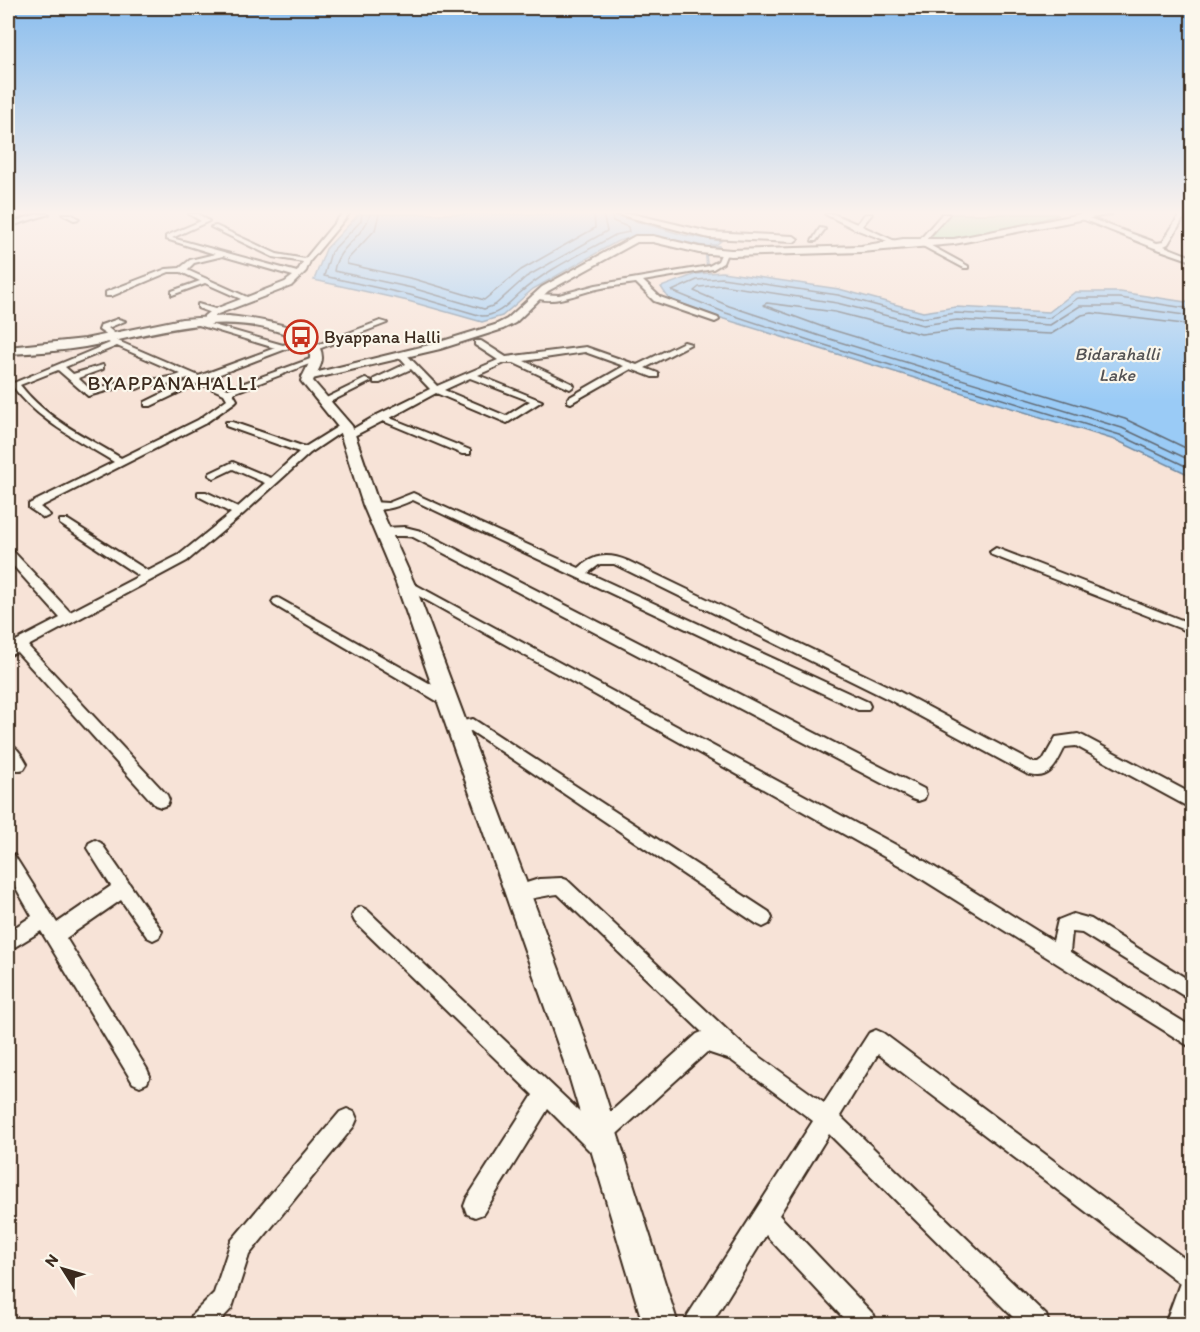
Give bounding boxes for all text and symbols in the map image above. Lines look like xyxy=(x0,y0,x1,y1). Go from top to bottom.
bus stop icon: Byappana Halli xyxy=(283,319,319,355)
place label: Byappana Halli xyxy=(324,326,441,348)
water label: Bidarahalli Lake xyxy=(1075,343,1162,386)
district label: BYAPPANAHALLI xyxy=(88,371,258,395)
north arrow xyxy=(33,1239,93,1299)
text: N xyxy=(41,1250,62,1270)

